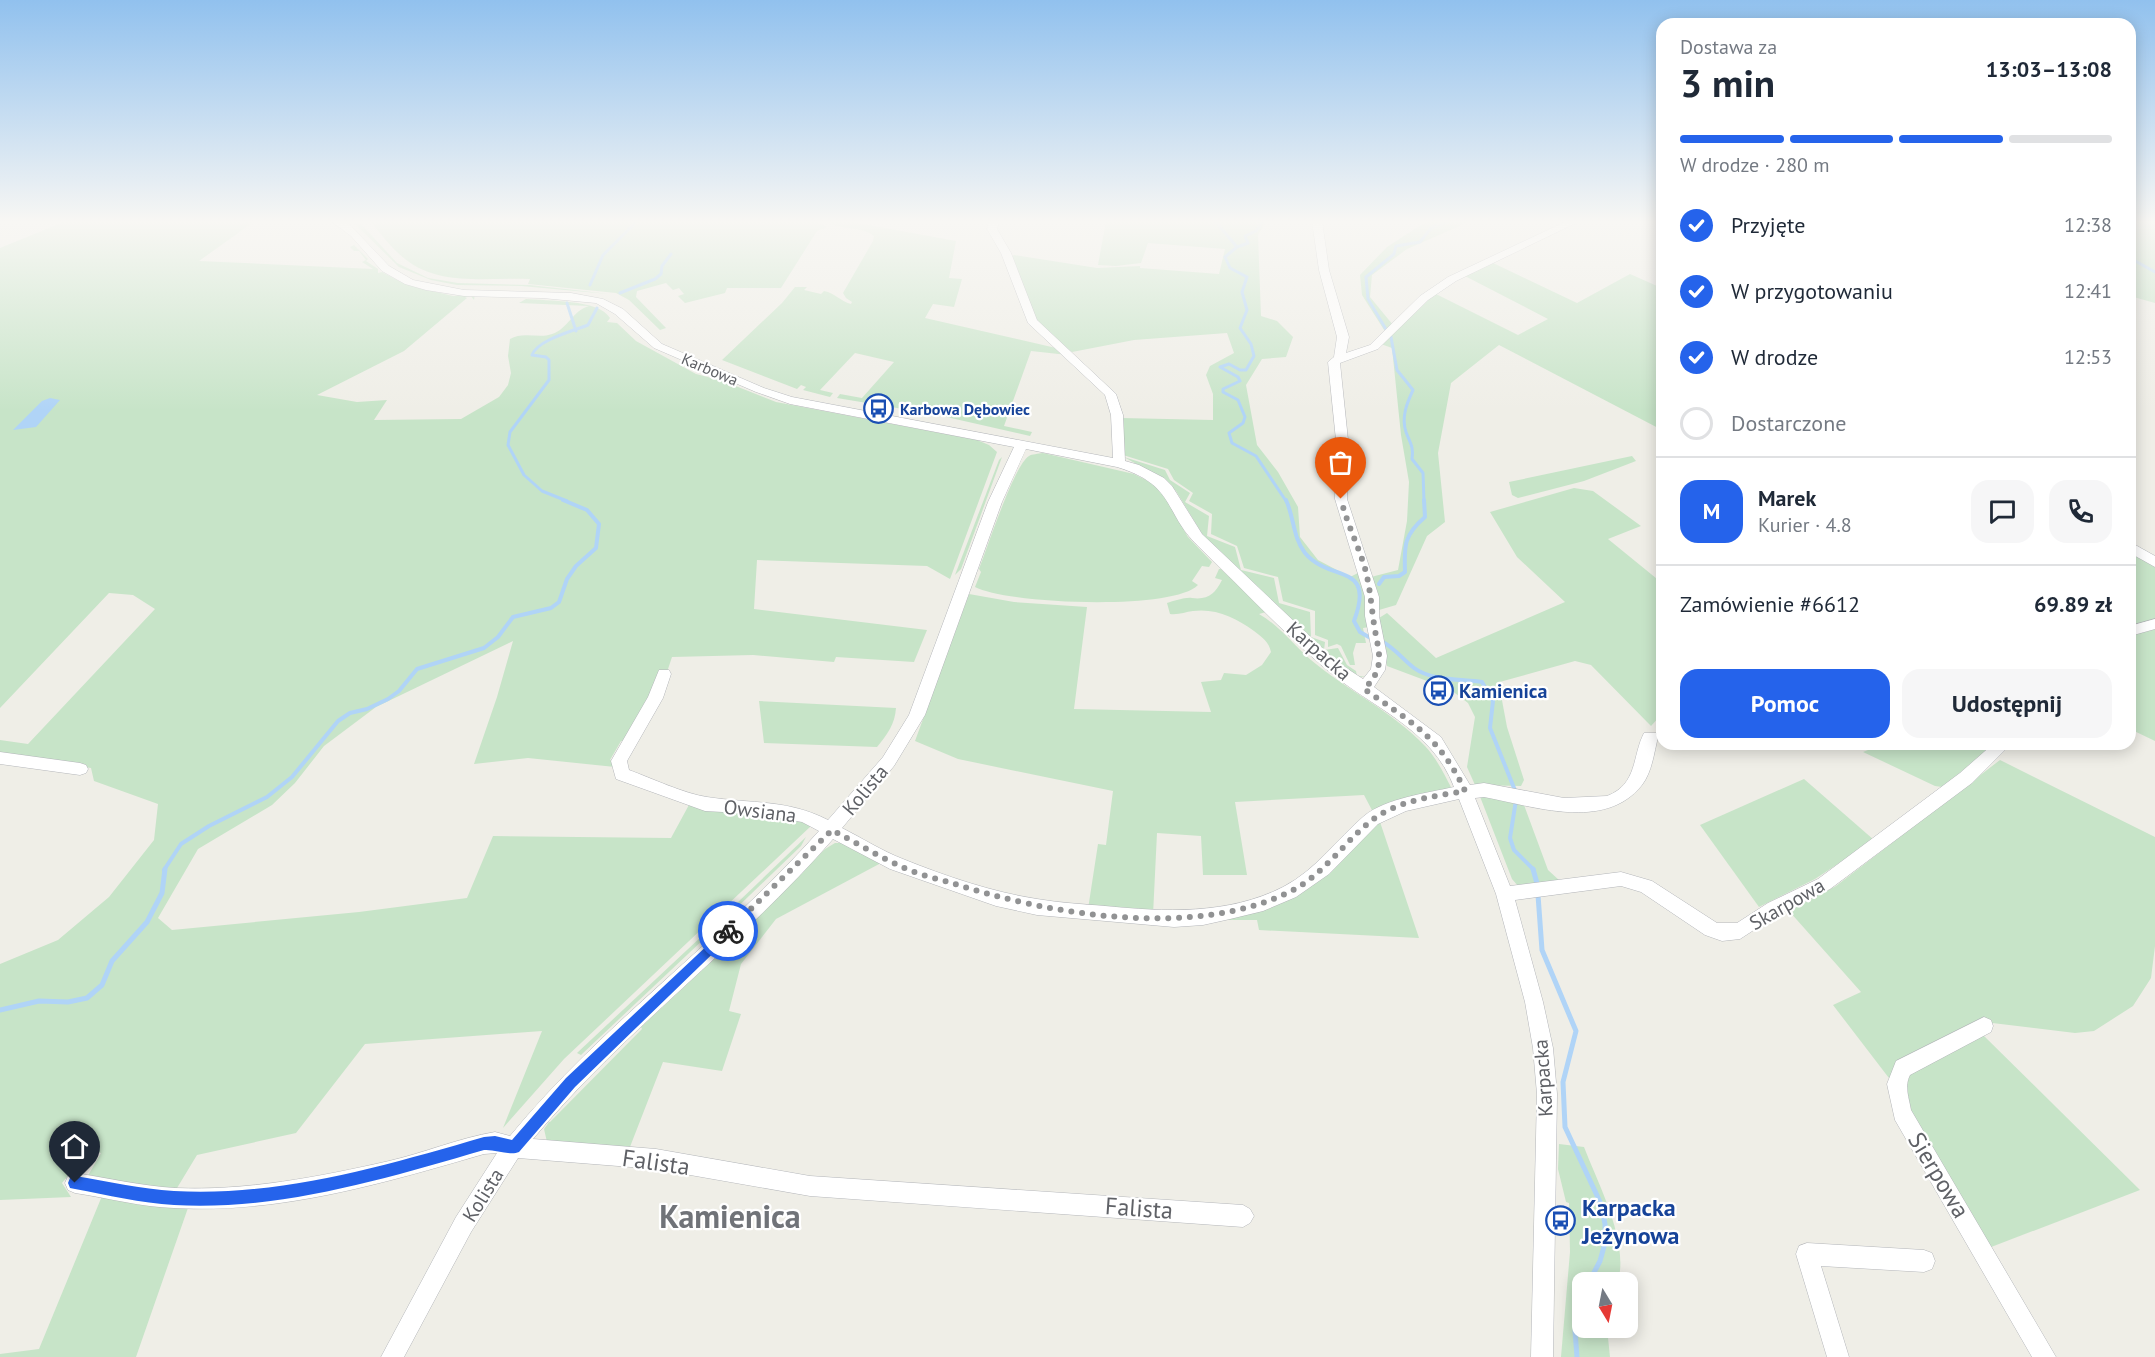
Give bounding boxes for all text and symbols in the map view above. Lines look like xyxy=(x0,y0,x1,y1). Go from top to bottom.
text: Dostawa za xyxy=(1680,34,1777,60)
text: 13:03–13:08 xyxy=(1986,55,2112,83)
text: 3 min xyxy=(1680,57,1775,108)
text: W drodze · 280 m xyxy=(1680,152,1830,178)
icon: check xyxy=(1680,209,1713,242)
text: Przyjęte xyxy=(1731,211,1805,239)
text: 12:38 xyxy=(2064,212,2112,238)
icon: check xyxy=(1680,275,1713,308)
text: W przygotowaniu xyxy=(1731,277,1893,305)
text: 12:41 xyxy=(2064,278,2112,304)
icon: check xyxy=(1680,341,1713,374)
text: W drodze xyxy=(1731,343,1818,371)
text: 12:53 xyxy=(2064,344,2112,370)
street label: Karbowa xyxy=(679,348,741,390)
bus stop icon: Karbowa Dębowiec xyxy=(863,393,895,425)
place label: Karbowa Dębowiec xyxy=(900,399,1030,419)
text: Dostarczone xyxy=(1731,409,1846,437)
pin xyxy=(1315,437,1366,499)
icon: bag xyxy=(1324,446,1357,479)
button: chat xyxy=(1971,480,2034,543)
button: phone xyxy=(2049,480,2112,543)
text: Marek xyxy=(1758,484,1816,512)
text: M xyxy=(1703,497,1720,525)
text: Kurier · 4.8 xyxy=(1758,512,1852,538)
text: Zamówienie #6612 xyxy=(1680,590,1860,618)
text: 69.89 zł xyxy=(2034,590,2112,618)
street label: Karpacka xyxy=(1281,616,1357,686)
button: Pomoc xyxy=(1680,669,1890,738)
button: Udostępnij xyxy=(1902,669,2112,738)
bus stop icon: Kamienica xyxy=(1422,675,1454,707)
place label: Kamienica xyxy=(1459,678,1548,704)
street label: Kolista xyxy=(836,759,894,821)
street label: Owsiana xyxy=(722,794,798,828)
street label: Skarpowa xyxy=(1745,872,1829,936)
courier xyxy=(698,901,758,961)
icon: bike xyxy=(712,915,745,948)
street label: Karpacka xyxy=(1527,1038,1559,1118)
pin xyxy=(49,1121,100,1183)
street label: Sierpowa xyxy=(1901,1126,1977,1224)
icon: home xyxy=(58,1130,91,1163)
street label: Falista xyxy=(620,1142,692,1182)
street label: Kolista xyxy=(457,1163,509,1227)
street label: Falista xyxy=(1104,1190,1174,1226)
place label: Karpacka Jeżynowa xyxy=(1581,1192,1680,1251)
district label: Kamienica xyxy=(659,1195,801,1237)
bus stop icon: Karpacka Jeżynowa xyxy=(1545,1205,1577,1237)
north arrow xyxy=(1572,1272,1638,1338)
map controls xyxy=(1572,1272,1638,1338)

